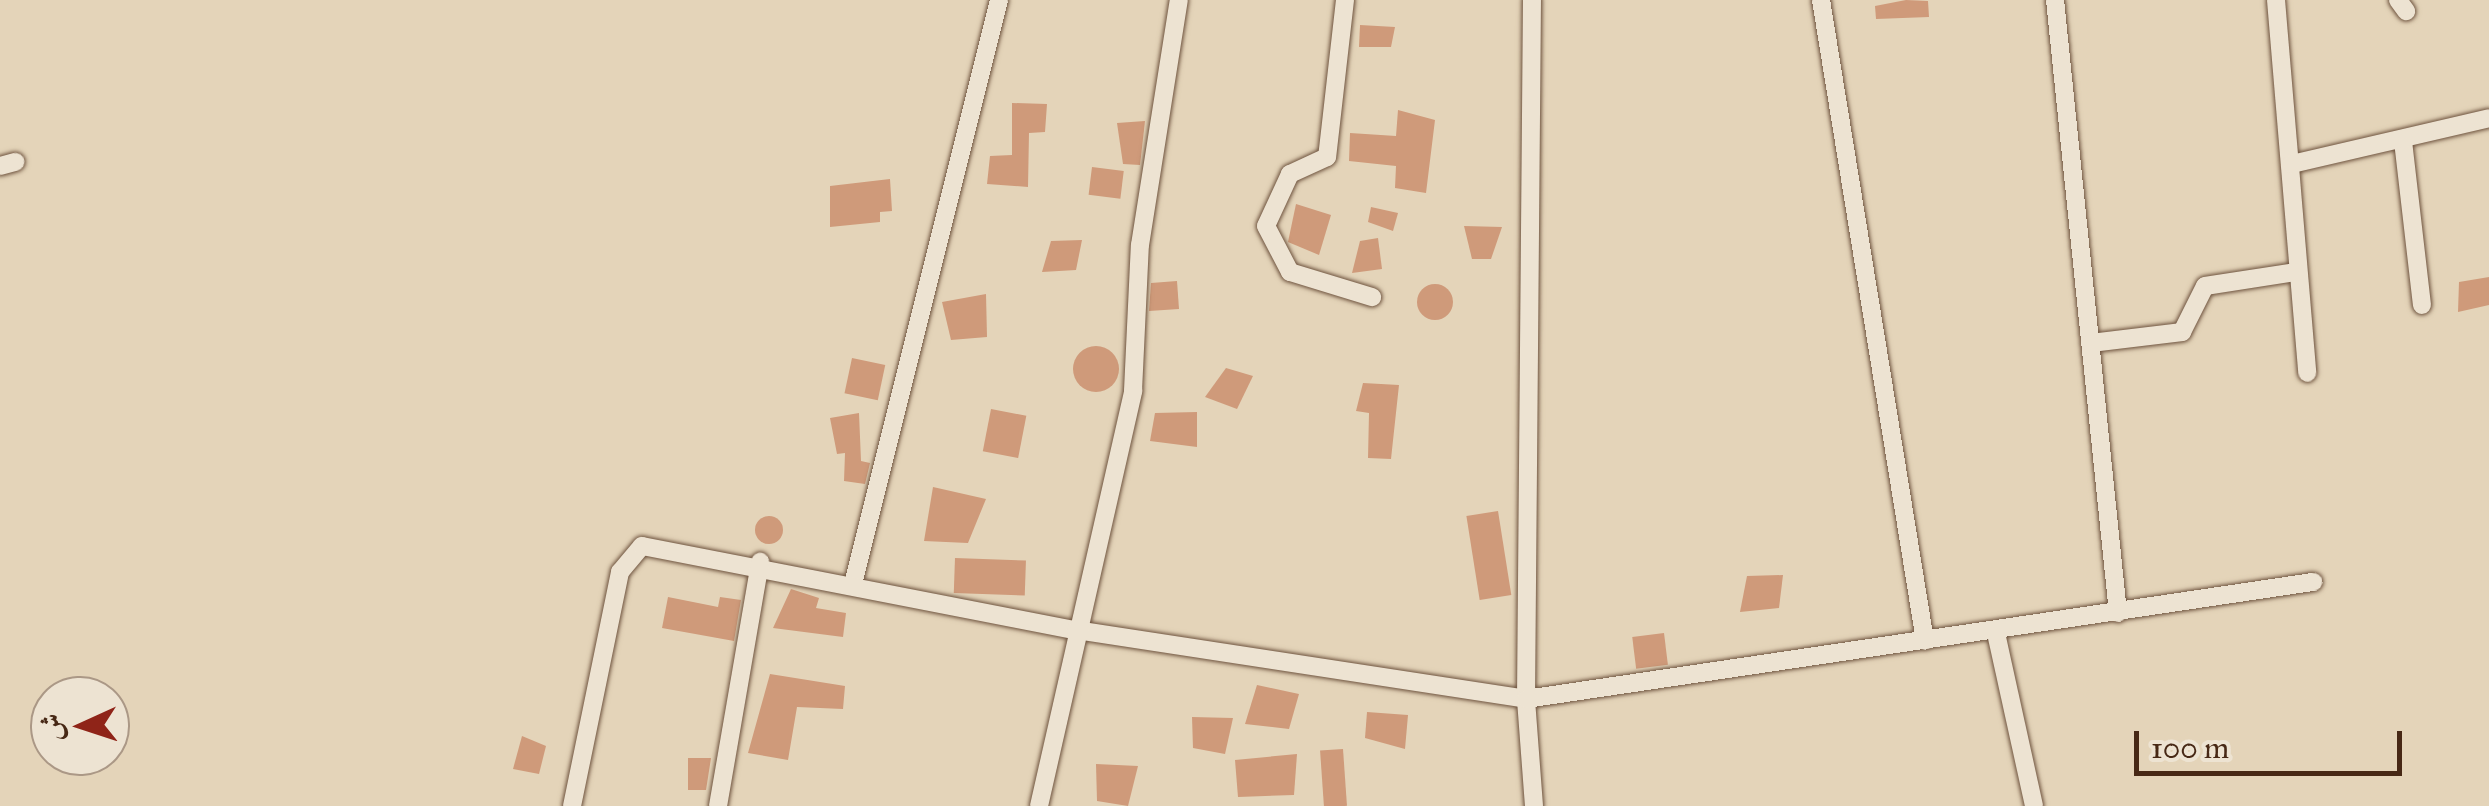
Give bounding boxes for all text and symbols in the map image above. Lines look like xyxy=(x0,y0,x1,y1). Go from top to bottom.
north arrow xyxy=(30,676,130,776)
scale bar xyxy=(2139,711,2406,773)
text: ش xyxy=(33,713,70,742)
text: 100 m xyxy=(2151,730,2229,766)

